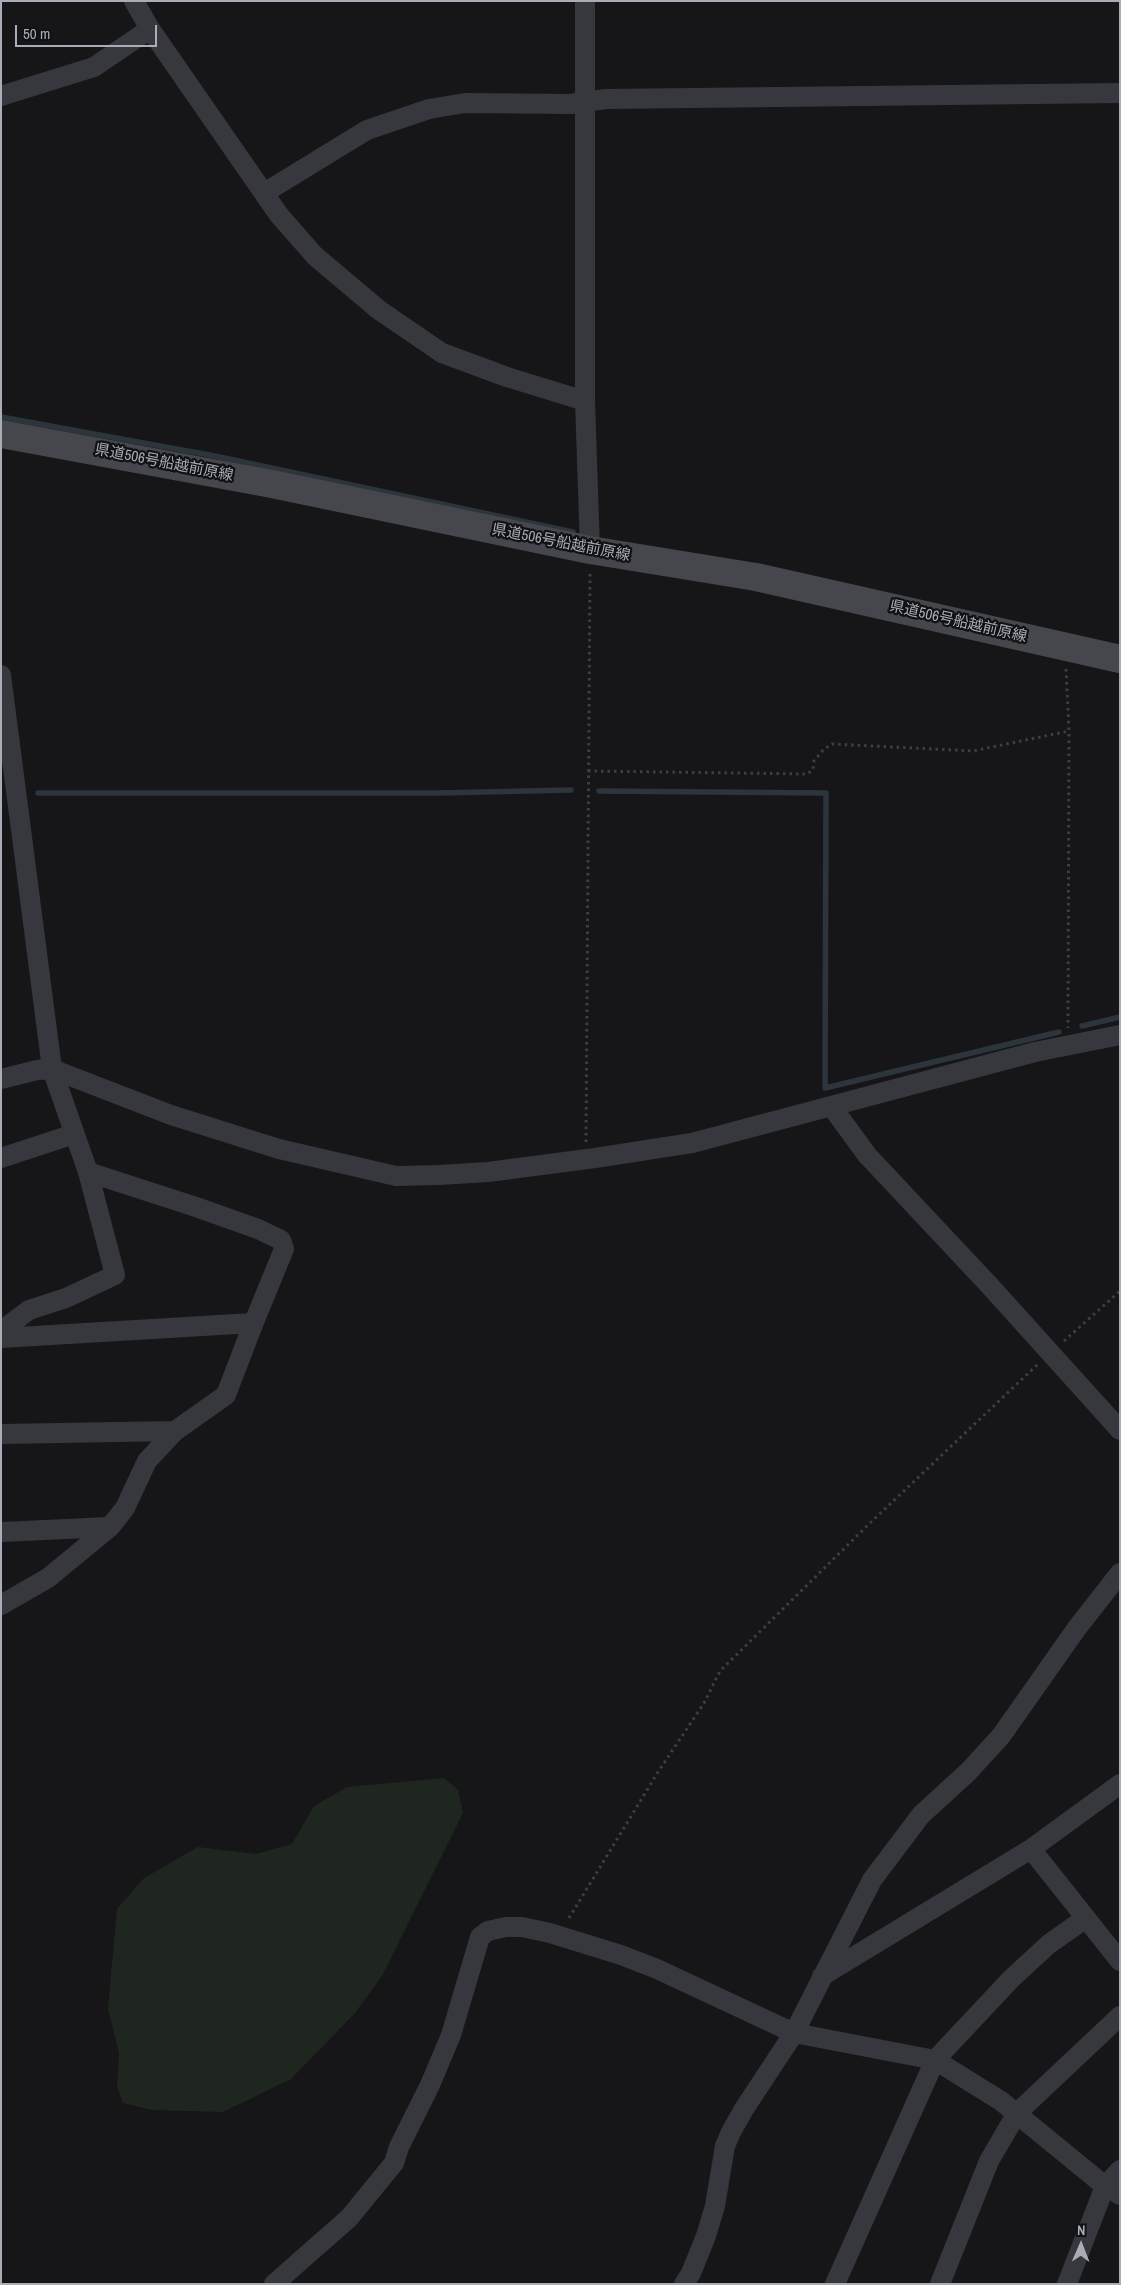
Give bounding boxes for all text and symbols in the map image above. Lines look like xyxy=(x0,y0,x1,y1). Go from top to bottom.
scale bar xyxy=(18,15,160,47)
text: 50 m xyxy=(23,23,50,44)
street label: 県道506号船越前原線 xyxy=(93,441,235,485)
street label: 県道506号船越前原線 xyxy=(490,521,632,565)
street label: 県道506号船越前原線 xyxy=(888,597,1028,647)
north arrow xyxy=(1056,2220,1106,2270)
text: N xyxy=(1077,2221,1086,2239)

